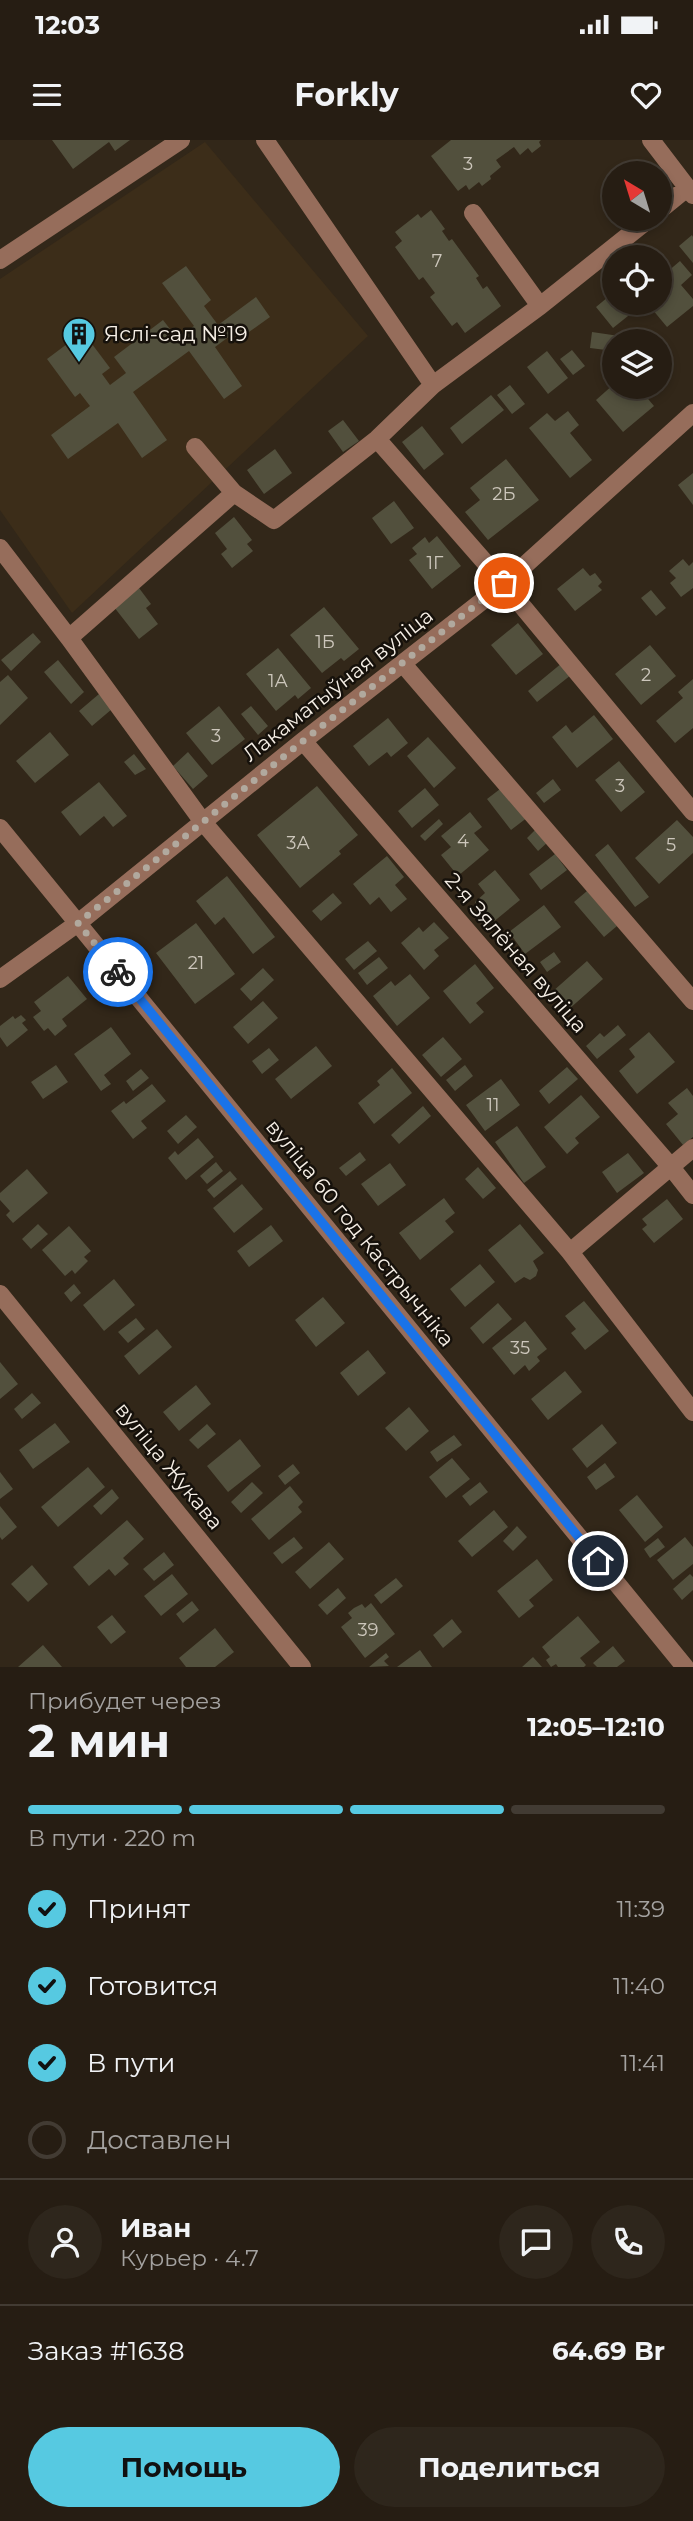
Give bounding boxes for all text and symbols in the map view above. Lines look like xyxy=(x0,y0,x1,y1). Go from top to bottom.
text: 12:03 xyxy=(35,9,100,41)
text: Forkly xyxy=(294,75,399,114)
icon: menu xyxy=(28,76,66,114)
icon: heart xyxy=(627,76,665,114)
house number: 3 xyxy=(463,153,473,175)
north arrow xyxy=(602,161,672,231)
map controls xyxy=(602,161,672,399)
button: locate xyxy=(602,245,672,315)
house number: 7 xyxy=(432,250,442,272)
building icon: Яслі-сад №19 xyxy=(60,315,98,364)
place label: Яслі-сад №19 xyxy=(104,321,247,346)
button: layers xyxy=(602,329,672,399)
house number: 2Б xyxy=(492,483,516,505)
house number: 1Г xyxy=(427,552,444,574)
pin xyxy=(474,553,534,613)
icon: bag xyxy=(485,564,523,602)
street label: Лакаматыўная вуліца xyxy=(238,603,438,767)
house number: 1Б xyxy=(315,631,335,653)
house number: 2 xyxy=(641,664,651,686)
house number: 1А xyxy=(268,670,289,692)
house number: 3 xyxy=(211,725,221,747)
house number: 3 xyxy=(615,775,625,797)
house number: 4 xyxy=(457,830,469,852)
house number: 3А xyxy=(286,832,310,854)
house number: 5 xyxy=(666,834,676,856)
street label: 2-я Зялёная вуліца xyxy=(440,868,593,1038)
courier xyxy=(83,937,153,1007)
house number: 21 xyxy=(188,952,204,974)
icon: bike xyxy=(99,953,137,991)
house number: 11 xyxy=(487,1094,500,1116)
street label: вуліца 60 год Кастрычніка xyxy=(261,1114,460,1351)
house number: 35 xyxy=(510,1337,530,1359)
street label: вуліца Жукава xyxy=(110,1397,228,1534)
pin xyxy=(568,1531,628,1591)
icon: home xyxy=(579,1542,617,1580)
house number: 39 xyxy=(357,1619,379,1641)
text: Прибудет через xyxy=(28,1687,222,1715)
text: 12:05–12:10 xyxy=(527,1711,665,1743)
text: 2 мин xyxy=(28,1712,170,1769)
text: В пути · 220 m xyxy=(28,1824,196,1852)
icon: check xyxy=(28,1890,66,1928)
text: Принят xyxy=(87,1893,190,1925)
text: 11:39 xyxy=(617,1895,665,1923)
icon: check xyxy=(28,1967,66,2005)
text: Готовится xyxy=(87,1970,218,2002)
text: 11:40 xyxy=(613,1972,665,2000)
icon: check xyxy=(28,2044,66,2082)
text: В пути xyxy=(87,2047,176,2079)
text: 11:41 xyxy=(621,2049,665,2077)
text: Доставлен xyxy=(87,2124,232,2156)
button: person xyxy=(28,2205,102,2279)
button: chat xyxy=(499,2205,573,2279)
button: phone xyxy=(591,2205,665,2279)
text: Иван xyxy=(120,2212,191,2244)
text: Курьер · 4.7 xyxy=(120,2244,259,2272)
text: Заказ #1638 xyxy=(28,2335,185,2367)
text: 64.69 Br xyxy=(552,2335,665,2367)
button: Помощь xyxy=(28,2427,340,2507)
button: Поделиться xyxy=(354,2427,665,2507)

